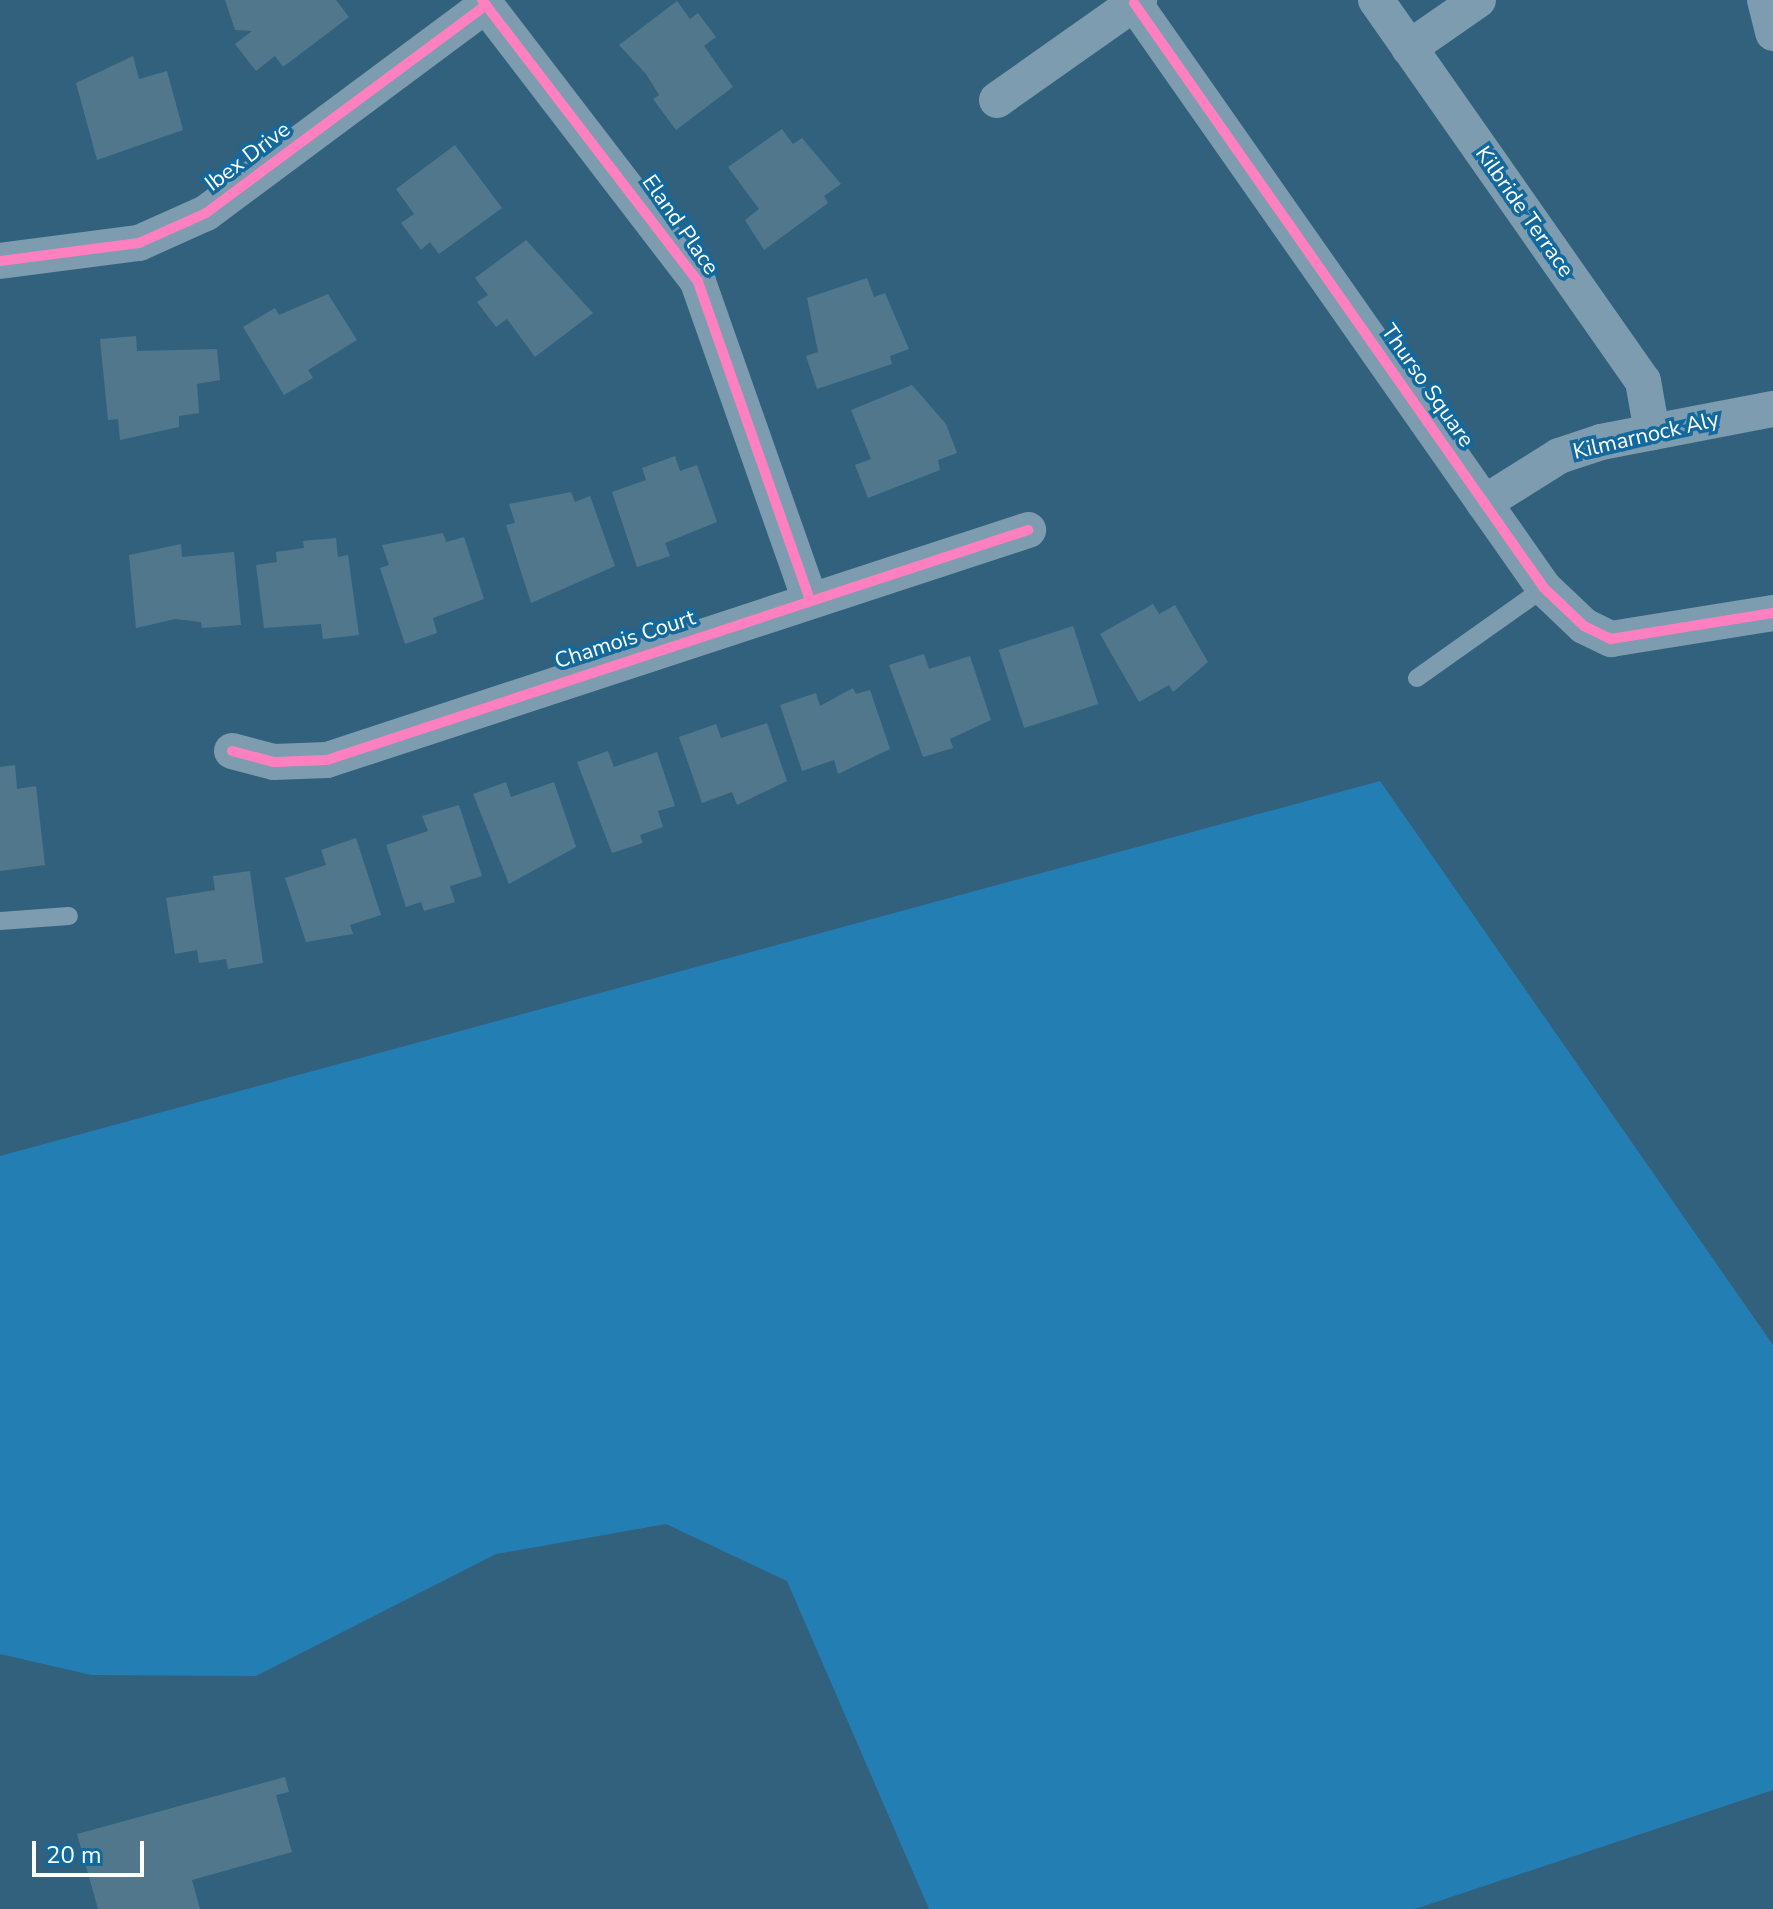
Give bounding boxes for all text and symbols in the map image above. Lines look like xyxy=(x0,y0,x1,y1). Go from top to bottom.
street label: Ibex Drive xyxy=(200,117,296,197)
street label: Kilbride Terrace xyxy=(1469,142,1579,282)
street label: Eland Place xyxy=(636,170,724,280)
street label: Thurso Square xyxy=(1375,319,1479,453)
street label: Kilmarnock Aly xyxy=(1570,406,1722,466)
street label: Chamois Court xyxy=(551,605,699,675)
scale bar xyxy=(36,1825,148,1875)
text: 20 m xyxy=(46,1839,102,1871)

